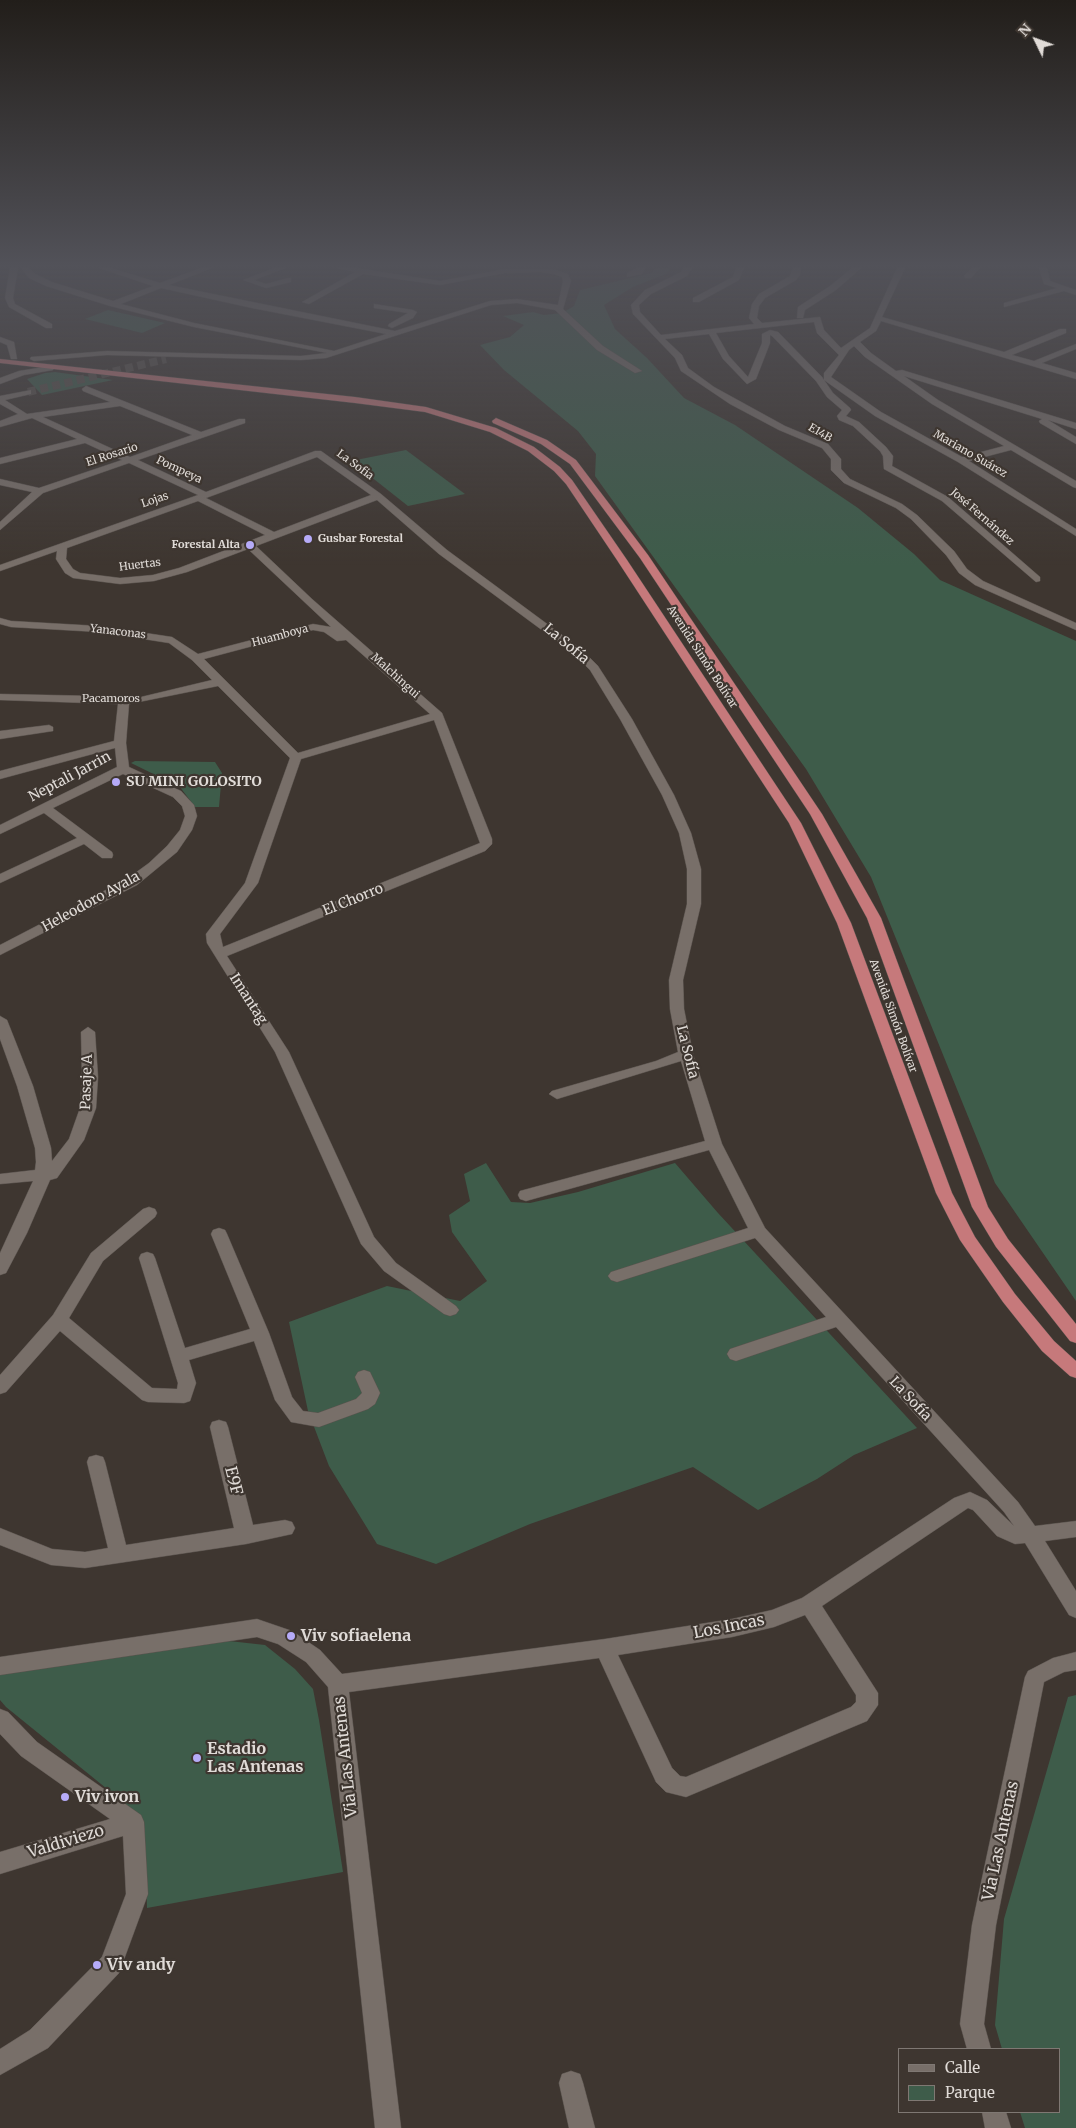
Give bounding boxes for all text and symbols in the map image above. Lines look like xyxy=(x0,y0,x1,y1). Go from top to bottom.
north arrow xyxy=(1011,15,1061,65)
text: N xyxy=(1014,20,1035,40)
street label: E14B xyxy=(806,421,834,445)
street label: Mariano Suárez xyxy=(931,428,1009,480)
street label: El Rosario xyxy=(85,440,139,470)
street label: La Sofia xyxy=(334,447,376,483)
street label: Pompeya xyxy=(154,454,204,486)
street label: José Fernández xyxy=(948,486,1016,548)
street label: Lojas xyxy=(140,489,170,511)
place label: Gusbar Forestal xyxy=(318,532,403,546)
marker: Gusbar Forestal xyxy=(302,533,314,545)
place label: Forestal Alta xyxy=(172,538,240,552)
marker: Forestal Alta xyxy=(244,539,256,551)
street label: Huertas xyxy=(118,556,162,574)
street label: Avenida Simón Bolívar xyxy=(664,603,740,711)
street label: La Sofía xyxy=(540,620,592,668)
street label: Yanaconas xyxy=(89,622,147,642)
street label: Huamboya xyxy=(250,622,310,650)
street label: Malchingui xyxy=(368,651,422,701)
street label: Pacamoros xyxy=(82,692,140,706)
street label: Neptali Jarrin xyxy=(26,748,114,806)
place label: SU MINI GOLOSITO xyxy=(126,774,262,790)
marker: SU MINI GOLOSITO xyxy=(110,776,122,788)
street label: Heleodoro Ayala xyxy=(39,868,143,936)
street label: El Chorro xyxy=(320,880,386,920)
street label: Avenida Simón Bolívar xyxy=(866,957,920,1075)
street label: Imantag xyxy=(225,971,271,1027)
street label: La Sofía xyxy=(672,1024,702,1080)
street label: Pasaje A xyxy=(78,1054,96,1110)
street label: La Sofía xyxy=(885,1374,935,1424)
street label: E9F xyxy=(220,1465,246,1497)
street label: Los Incas xyxy=(692,1611,766,1643)
place label: Viv sofiaelena xyxy=(301,1626,411,1646)
marker: Viv sofiaelena xyxy=(285,1630,297,1642)
street label: Via Las Antenas xyxy=(330,1695,362,1819)
place label: Estadio Las Antenas xyxy=(207,1739,304,1777)
marker: Estadio Las Antenas xyxy=(191,1752,203,1764)
street label: Via Las Antenas xyxy=(979,1779,1023,1903)
place label: Viv ivon xyxy=(75,1787,139,1807)
marker: Viv ivon xyxy=(59,1791,71,1803)
street label: Valdiviezo xyxy=(26,1821,106,1863)
place label: Viv andy xyxy=(107,1955,175,1975)
marker: Viv andy xyxy=(91,1959,103,1971)
legend xyxy=(898,2048,1061,2113)
text: Calle xyxy=(945,2058,980,2077)
text: Parque xyxy=(945,2083,995,2102)

